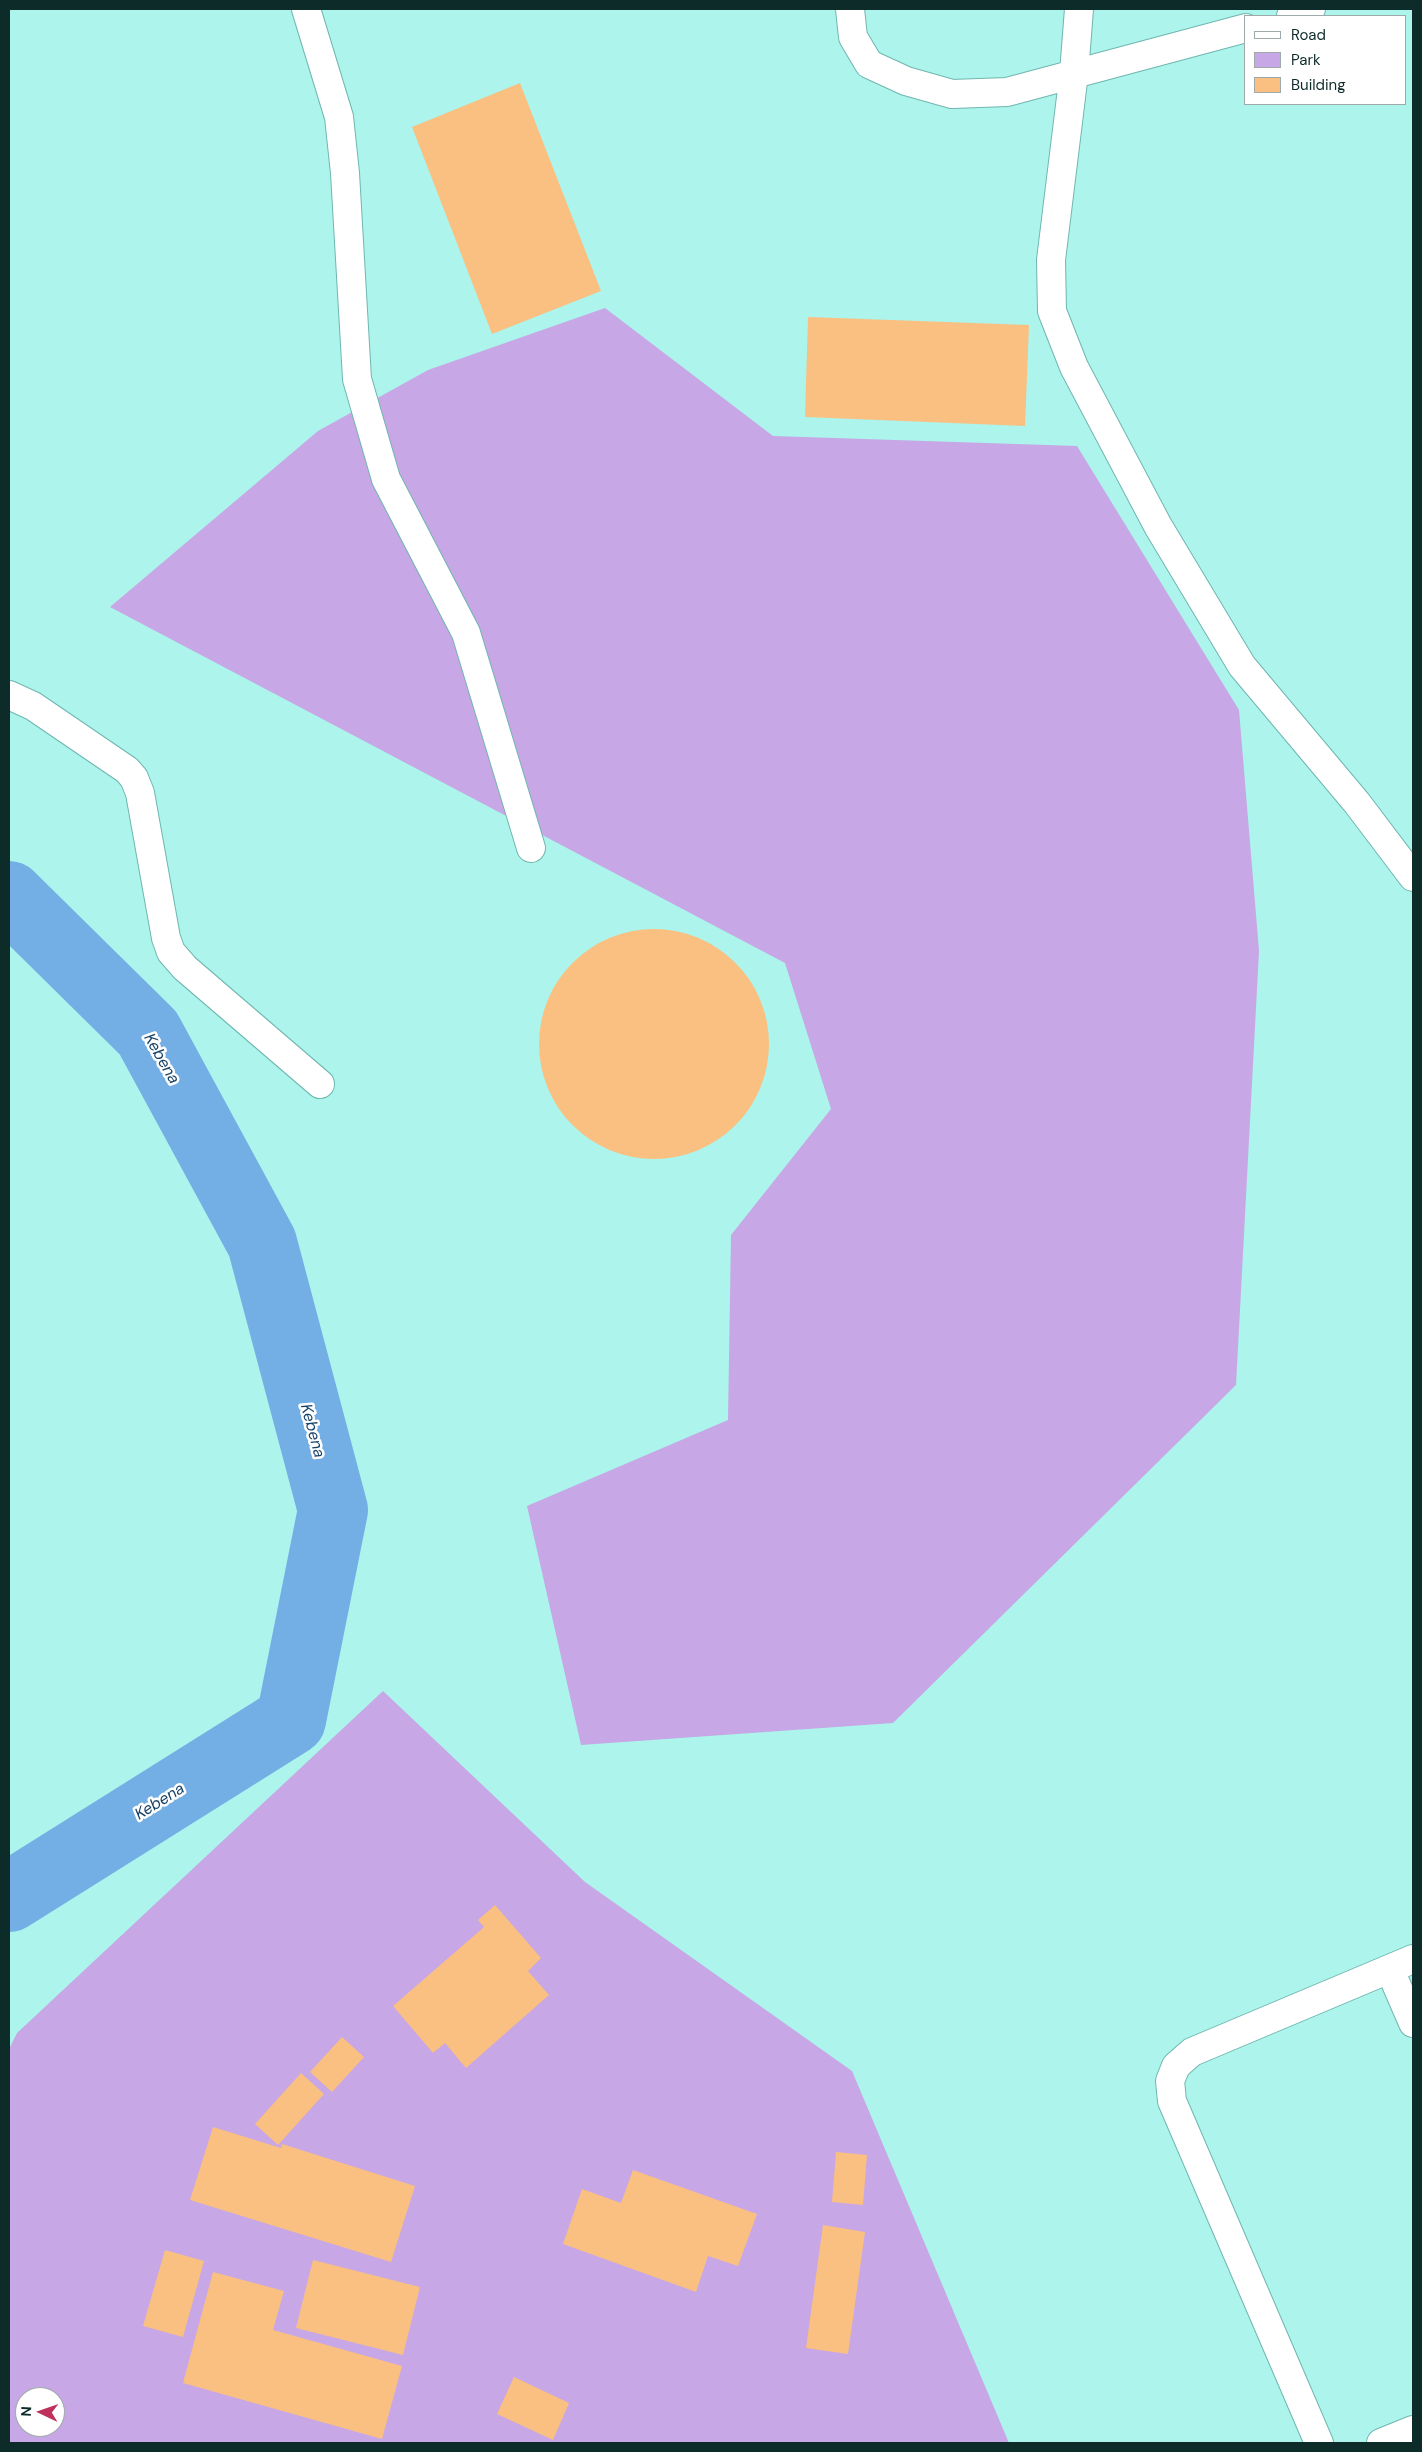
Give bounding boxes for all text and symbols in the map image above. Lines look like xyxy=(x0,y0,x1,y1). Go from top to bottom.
legend xyxy=(1244,15,1407,105)
text: Road xyxy=(1291,25,1326,45)
text: Park xyxy=(1291,50,1321,70)
text: Building xyxy=(1291,75,1346,95)
water label: Kebena xyxy=(139,1030,183,1088)
water label: Kebena xyxy=(296,1402,328,1460)
water label: Kebena xyxy=(132,1779,188,1825)
north arrow xyxy=(15,2387,65,2437)
text: N xyxy=(17,2406,35,2417)

